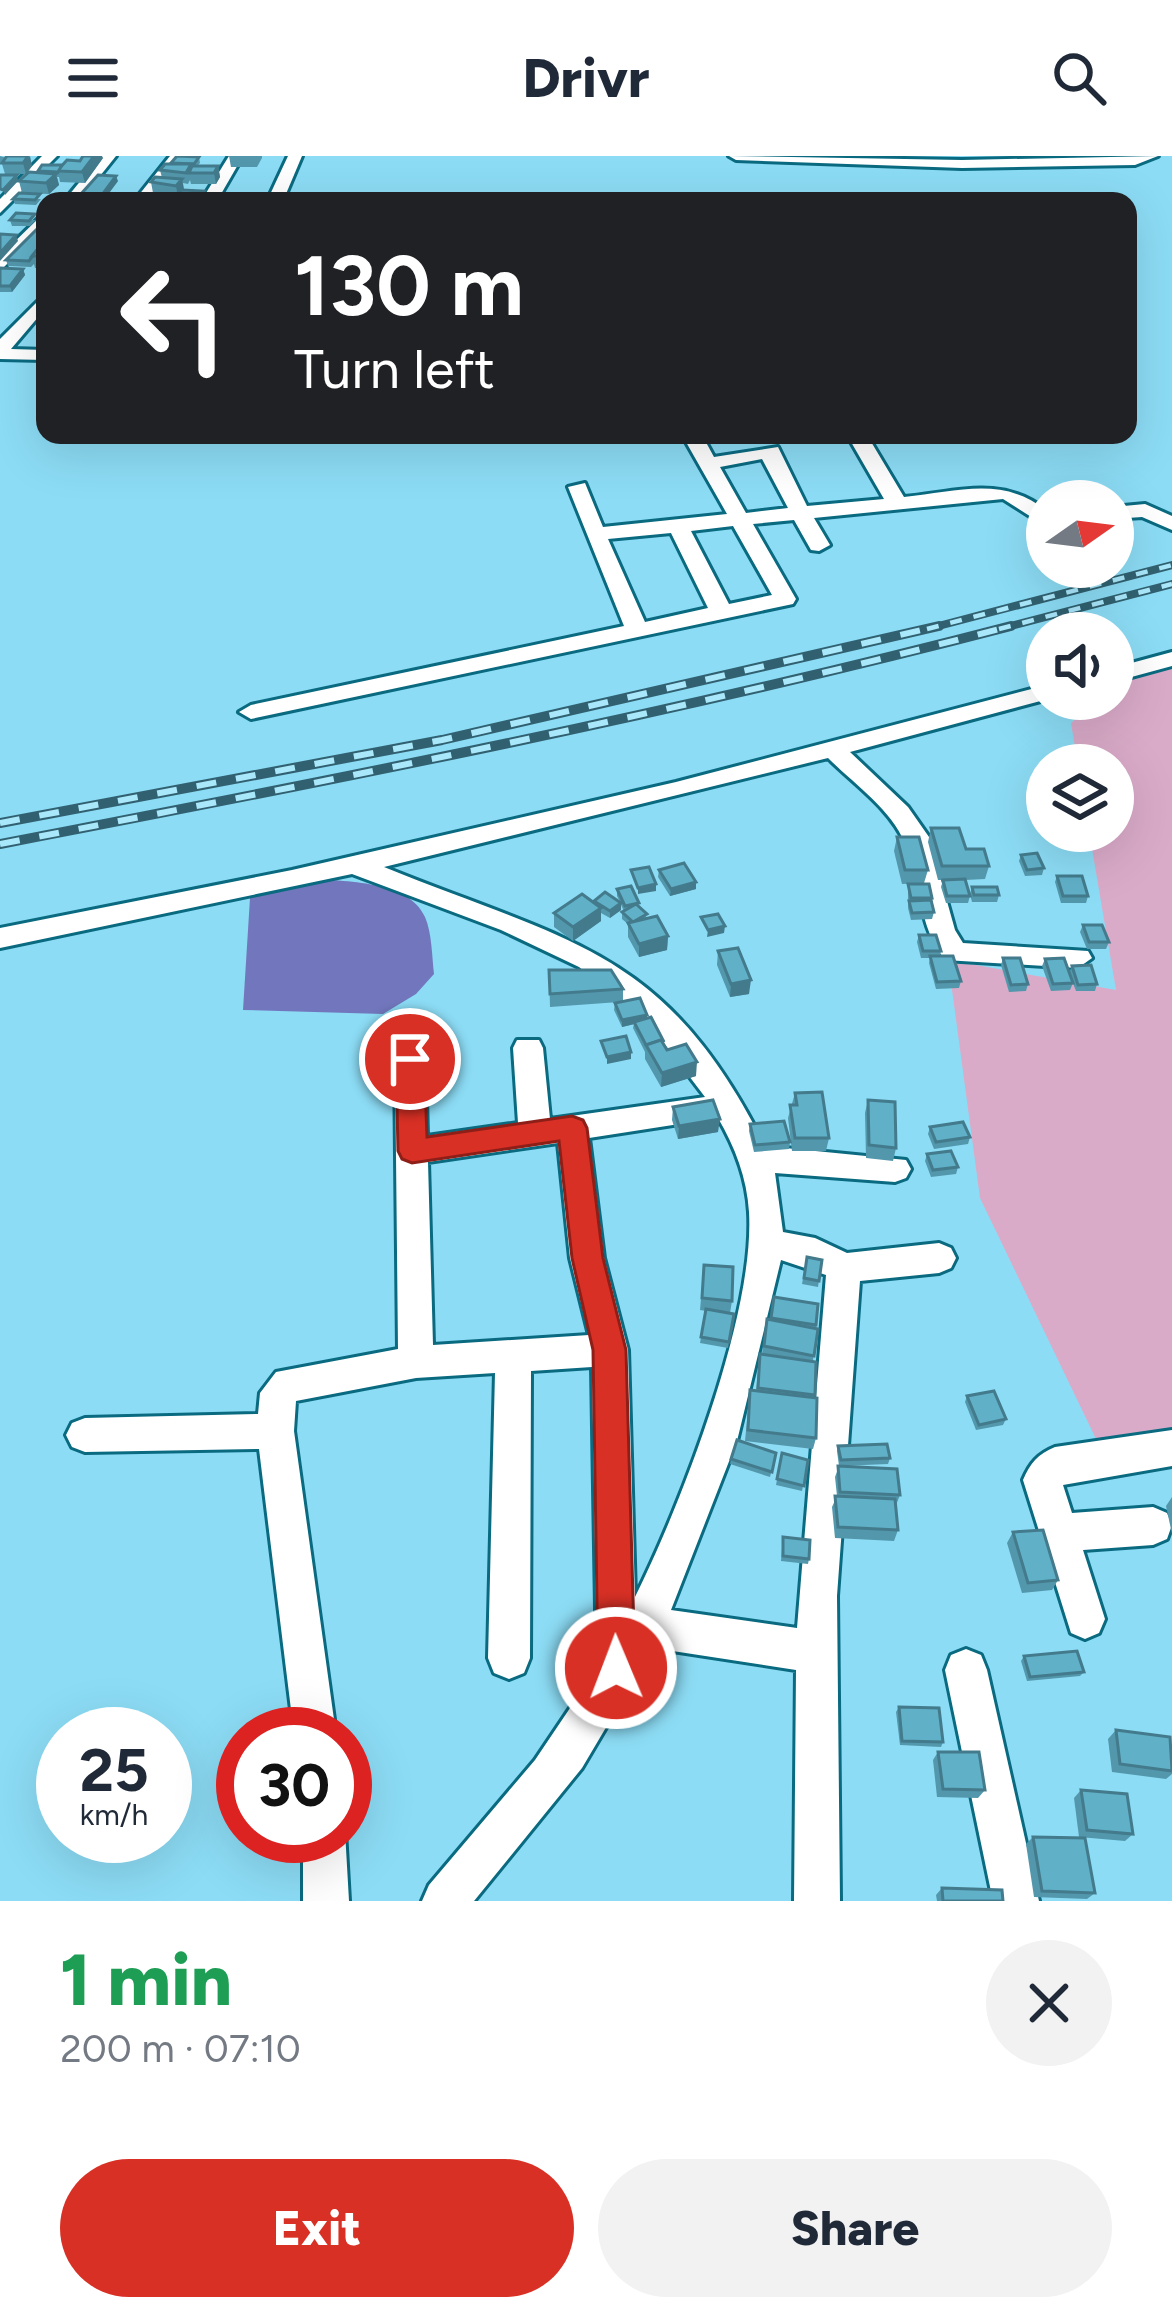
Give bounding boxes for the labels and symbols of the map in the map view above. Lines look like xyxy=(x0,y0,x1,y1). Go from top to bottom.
north arrow xyxy=(1026,480,1134,588)
pin xyxy=(359,1008,461,1110)
position arrow xyxy=(553,1605,679,1731)
speed limit sign: 30 xyxy=(216,1707,372,1863)

